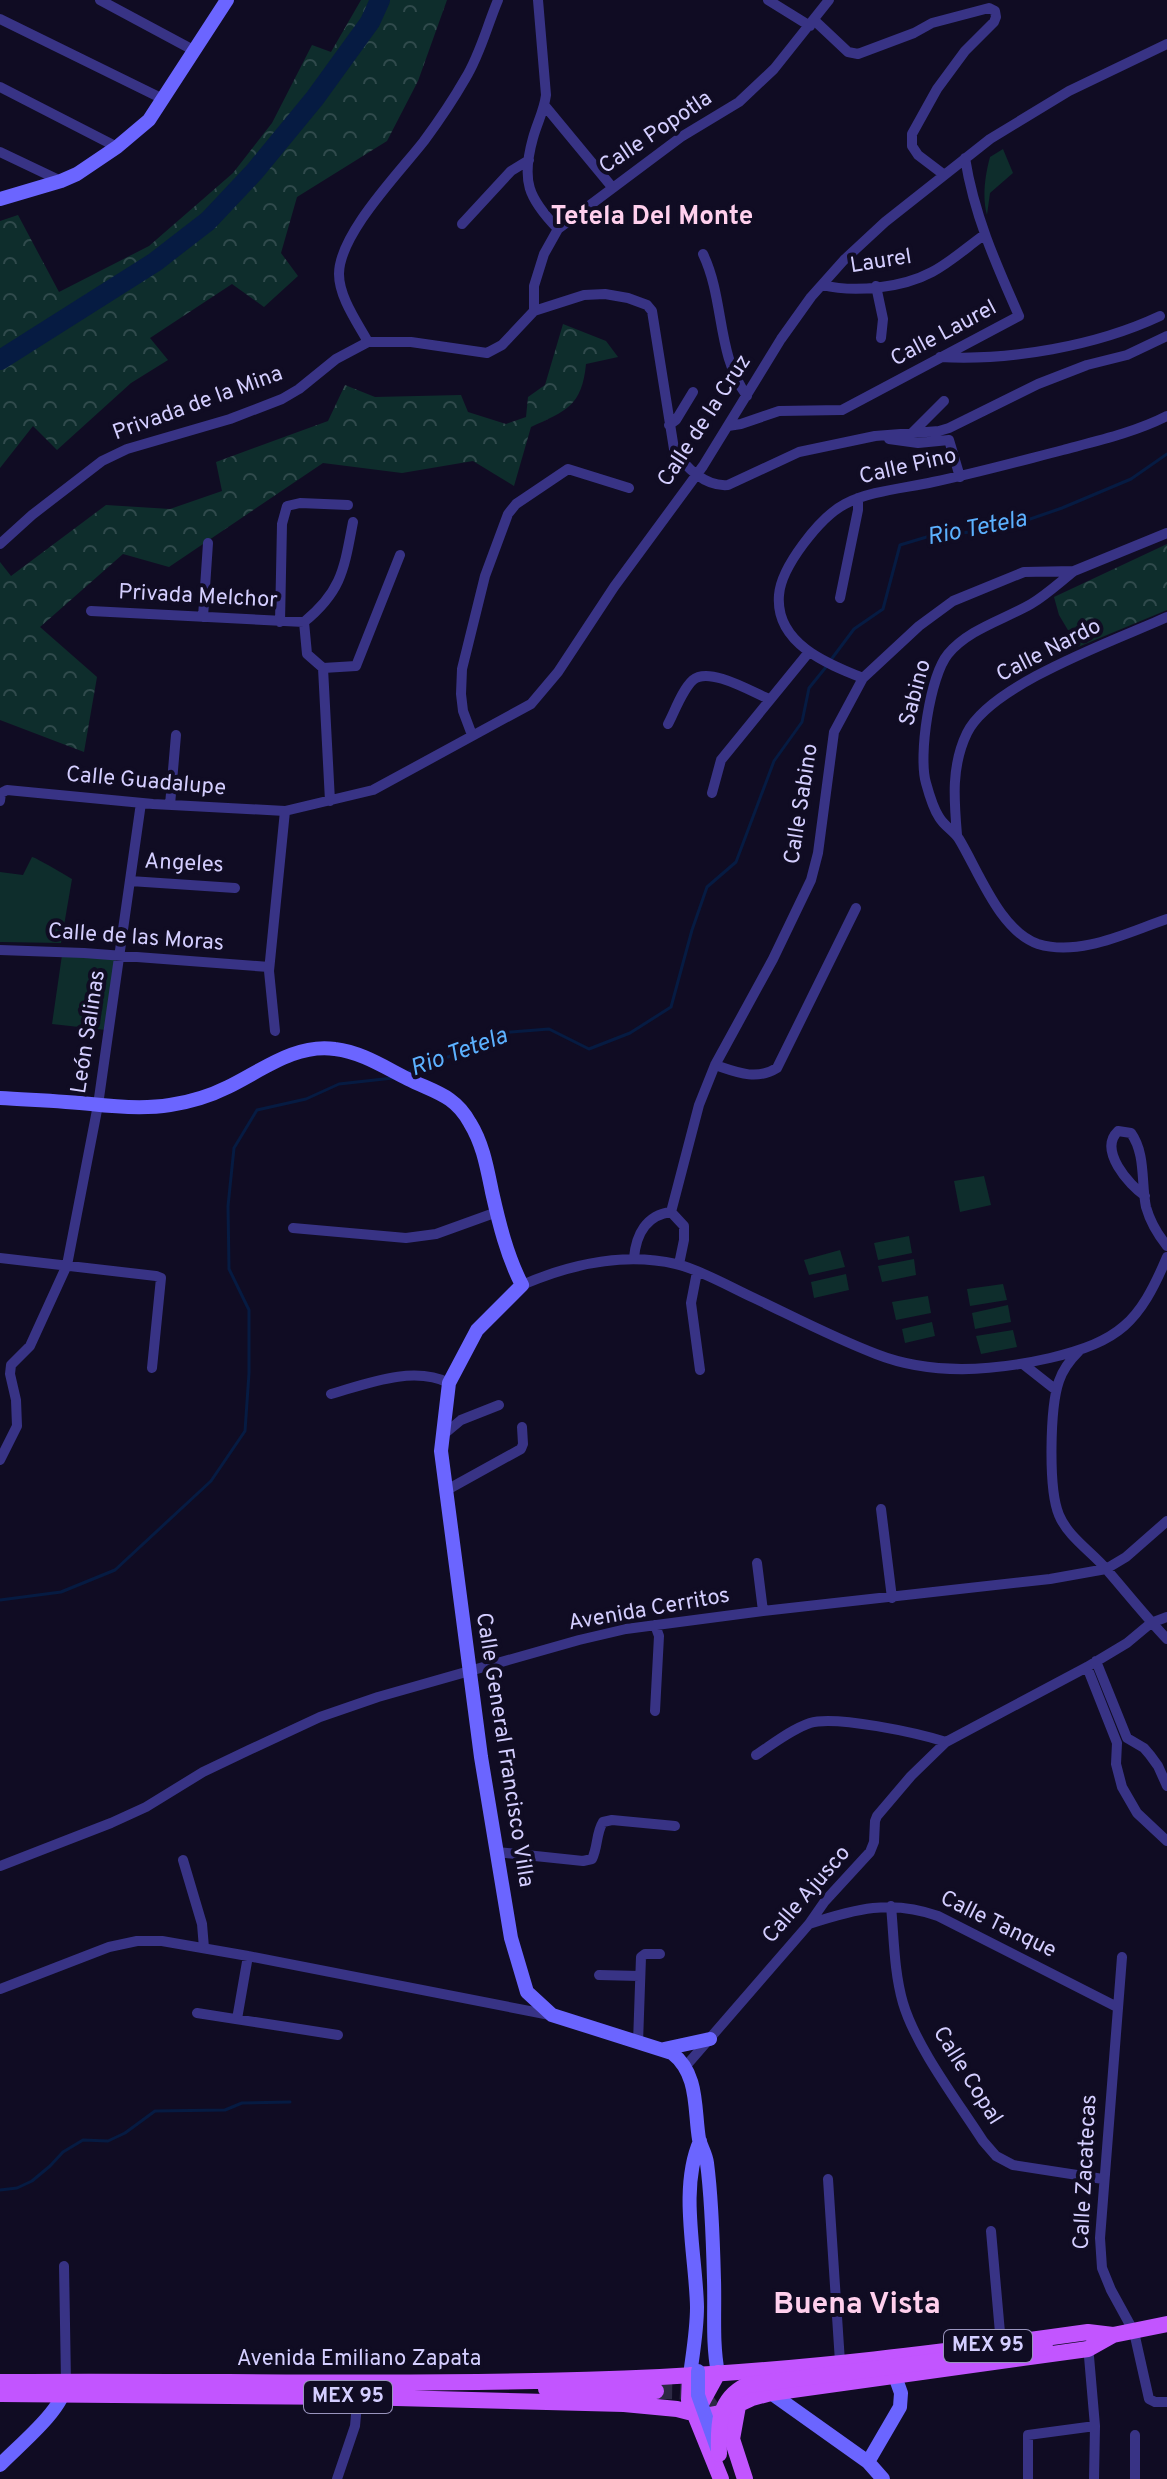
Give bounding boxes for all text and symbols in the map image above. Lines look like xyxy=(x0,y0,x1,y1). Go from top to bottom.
street label: Calle Popotla xyxy=(594,85,718,181)
district label: Tetela Del Monte xyxy=(551,201,753,234)
street label: Laurel xyxy=(848,244,914,280)
street label: Calle Laurel xyxy=(886,295,1002,373)
street label: Calle de la Cruz xyxy=(652,350,758,492)
street label: Privada de la Mina xyxy=(109,361,287,447)
street label: Calle Pino xyxy=(857,443,959,491)
water label: Rio Tetela xyxy=(925,505,1030,553)
street label: Privada Melchor xyxy=(118,579,279,615)
street label: Calle Nardo xyxy=(992,613,1106,689)
street label: Sabino xyxy=(894,657,938,729)
street label: Calle Sabino xyxy=(779,742,825,866)
street label: Calle Guadalupe xyxy=(65,762,227,802)
street label: Angeles xyxy=(144,848,224,880)
street label: Calle de las Moras xyxy=(47,918,225,958)
street label: León Salinas xyxy=(66,968,112,1096)
water label: Rio Tetela xyxy=(406,1021,512,1084)
street label: Avenida Cerritos xyxy=(566,1583,732,1637)
street label: Calle General Francisco Villa xyxy=(469,1611,539,1889)
street label: Calle Ajusco xyxy=(757,1841,857,1949)
street label: Calle Tanque xyxy=(935,1885,1061,1965)
street label: Calle Copal xyxy=(926,2022,1008,2130)
street label: Calle Zacatecas xyxy=(1068,2094,1104,2250)
district label: Buena Vista xyxy=(773,2287,941,2324)
road number: MEX 95 xyxy=(944,2330,1032,2362)
street label: Avenida Emiliano Zapata xyxy=(237,2346,481,2373)
road number: MEX 95 xyxy=(304,2381,392,2413)

